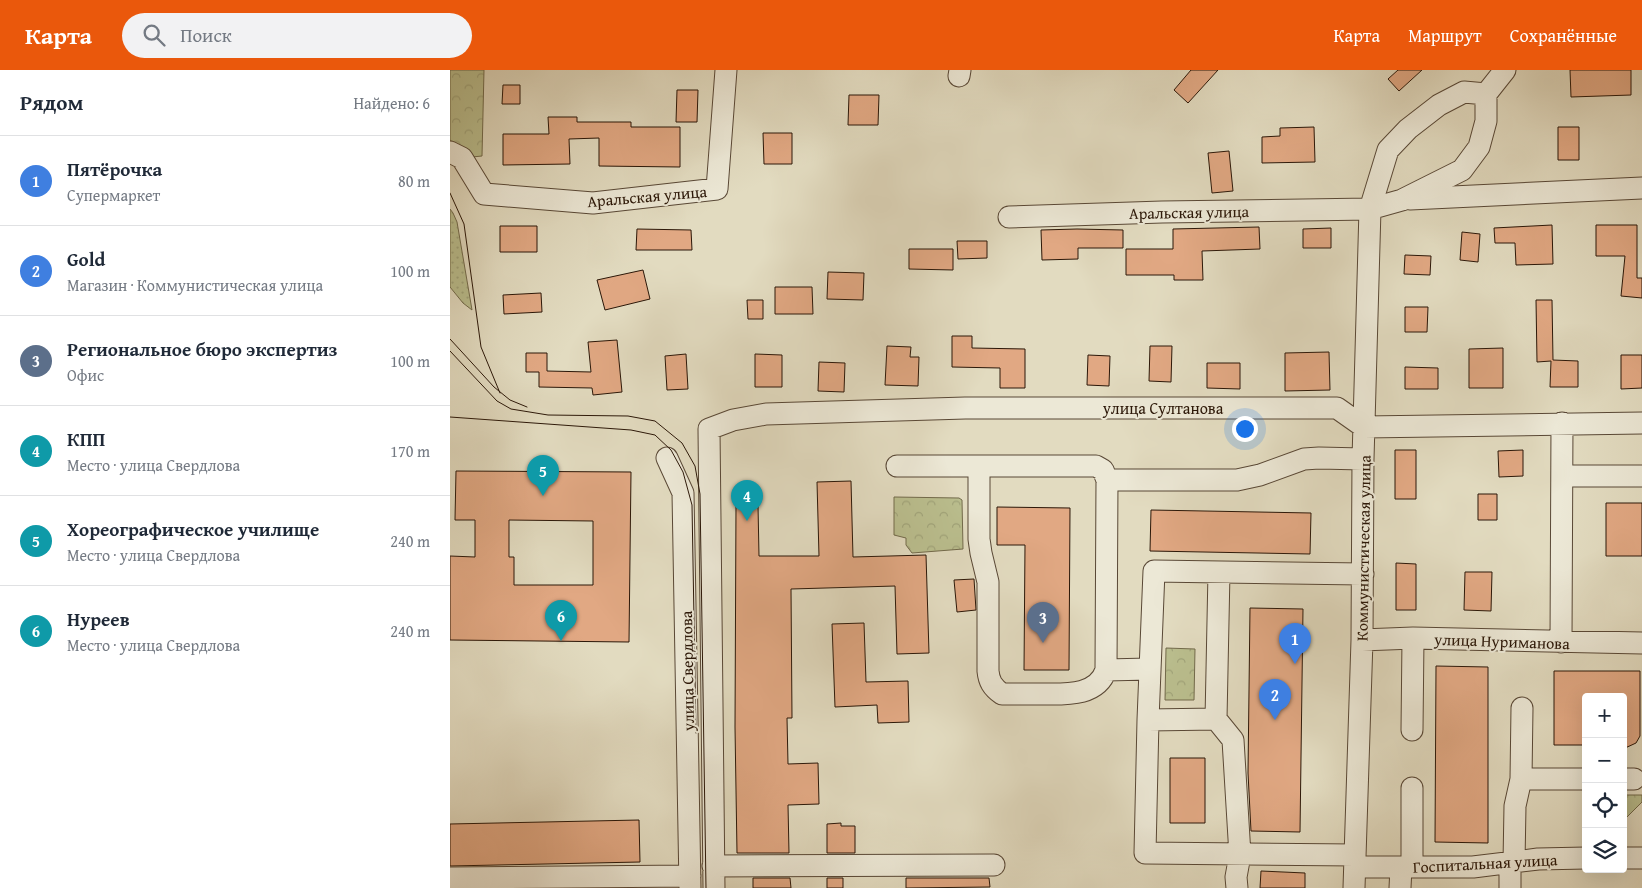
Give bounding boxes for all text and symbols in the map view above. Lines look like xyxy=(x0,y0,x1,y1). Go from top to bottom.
search box xyxy=(122,13,472,58)
text: Карта xyxy=(25,18,92,53)
icon: search xyxy=(140,21,168,49)
text: Поиск xyxy=(180,21,232,49)
text: Карта xyxy=(1334,22,1380,49)
text: Маршрут xyxy=(1408,22,1482,49)
text: Сохранённые xyxy=(1510,22,1617,49)
text: Рядом xyxy=(20,87,83,118)
text: Найдено: 6 xyxy=(353,91,430,115)
text: Пятёрочка xyxy=(67,155,162,183)
text: 1 xyxy=(32,169,40,193)
text: 80 m xyxy=(398,169,430,193)
street label: Аральская улица xyxy=(586,179,708,213)
text: Супермаркет xyxy=(67,183,160,207)
street label: Аральская улица xyxy=(1129,199,1250,225)
text: Gold xyxy=(67,245,105,273)
text: 2 xyxy=(32,259,40,283)
text: 100 m xyxy=(390,259,430,283)
text: Магазин · Коммунистическая улица xyxy=(67,273,323,297)
text: Региональное бюро экспертиз xyxy=(67,335,338,363)
text: 3 xyxy=(32,349,40,373)
text: 100 m xyxy=(390,349,430,373)
text: Офис xyxy=(67,363,104,387)
street label: улица Султанова xyxy=(1102,396,1224,420)
your location xyxy=(1232,416,1258,442)
text: КПП xyxy=(67,425,105,453)
text: 4 xyxy=(32,439,40,463)
text: 170 m xyxy=(390,439,430,463)
text: Место · улица Свердлова xyxy=(67,453,240,477)
street label: Коммунистическая улица xyxy=(1349,454,1377,641)
pin: 5 xyxy=(527,455,559,496)
pin: 4 xyxy=(731,480,763,521)
text: Хореографическое училище xyxy=(67,515,319,543)
text: 5 xyxy=(32,529,40,553)
text: 240 m xyxy=(390,529,430,553)
text: Место · улица Свердлова xyxy=(67,543,240,567)
pin: 6 xyxy=(545,600,577,641)
pin: 3 xyxy=(1027,602,1059,643)
text: Нуреев xyxy=(67,605,130,633)
street label: улица Свердлова xyxy=(674,610,700,732)
text: 6 xyxy=(32,619,40,643)
text: 240 m xyxy=(390,619,430,643)
pin: 1 xyxy=(1279,623,1311,664)
street label: улица Нуриманова xyxy=(1433,627,1571,655)
text: Место · улица Свердлова xyxy=(67,633,240,657)
pin: 2 xyxy=(1259,679,1291,720)
map controls xyxy=(1582,693,1627,873)
button: + xyxy=(1582,693,1627,738)
button: − xyxy=(1582,738,1627,783)
button: locate xyxy=(1582,783,1627,828)
button: layers xyxy=(1582,828,1627,873)
street label: Госпитальная улица xyxy=(1412,847,1558,879)

